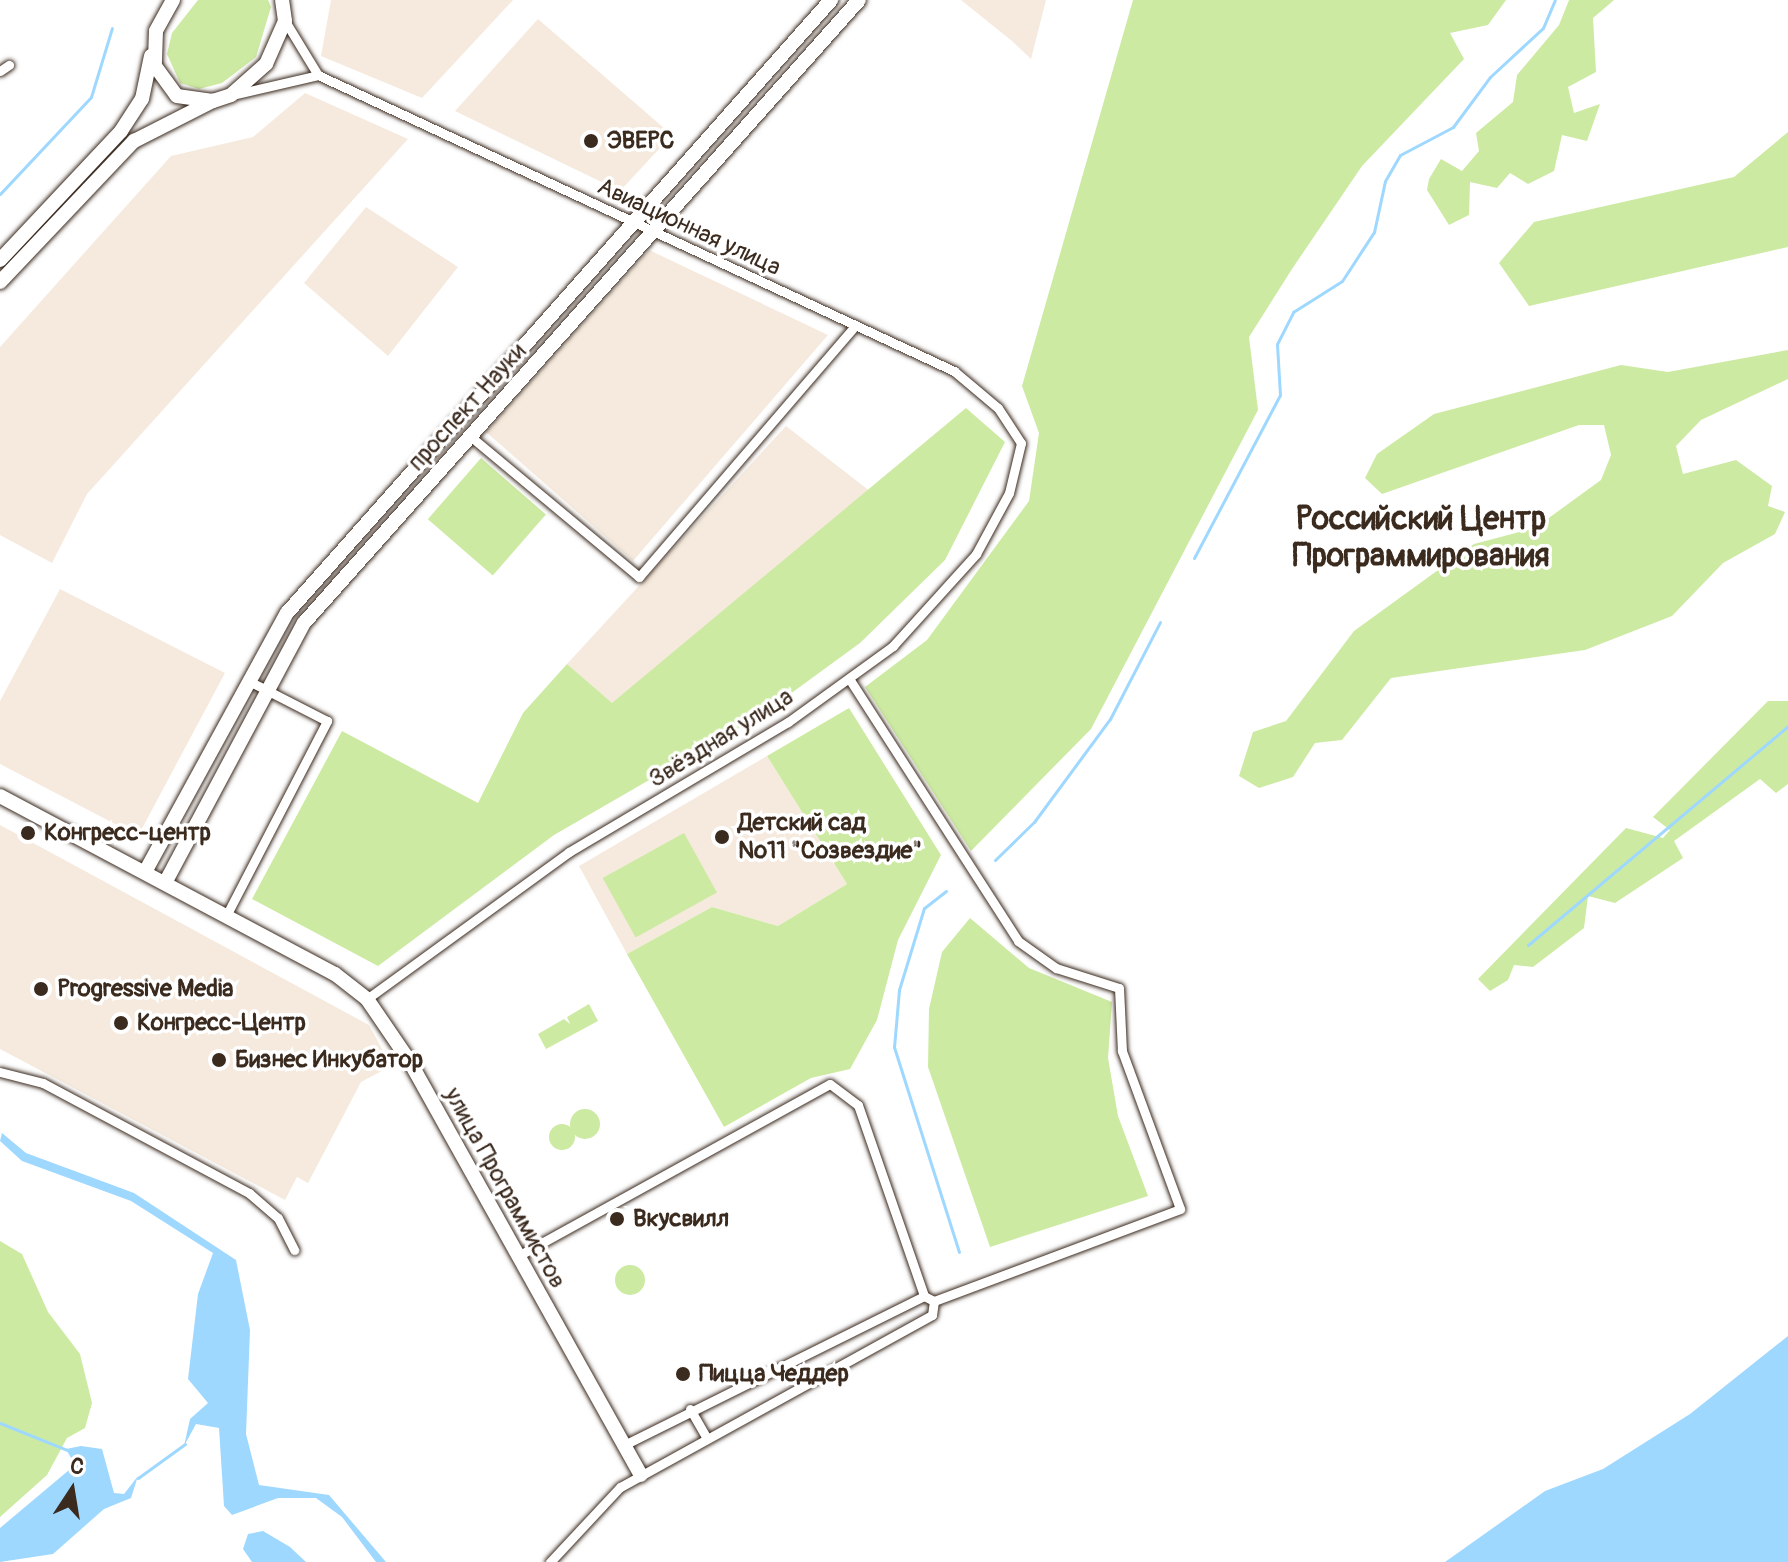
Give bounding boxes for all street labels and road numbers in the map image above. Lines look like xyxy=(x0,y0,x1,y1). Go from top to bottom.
street label: Авиационная улица xyxy=(593,172,785,282)
street label: проспект Науки xyxy=(402,337,532,477)
street label: Звёздная улица xyxy=(644,682,798,794)
street label: улица Программистов xyxy=(438,1083,572,1293)

